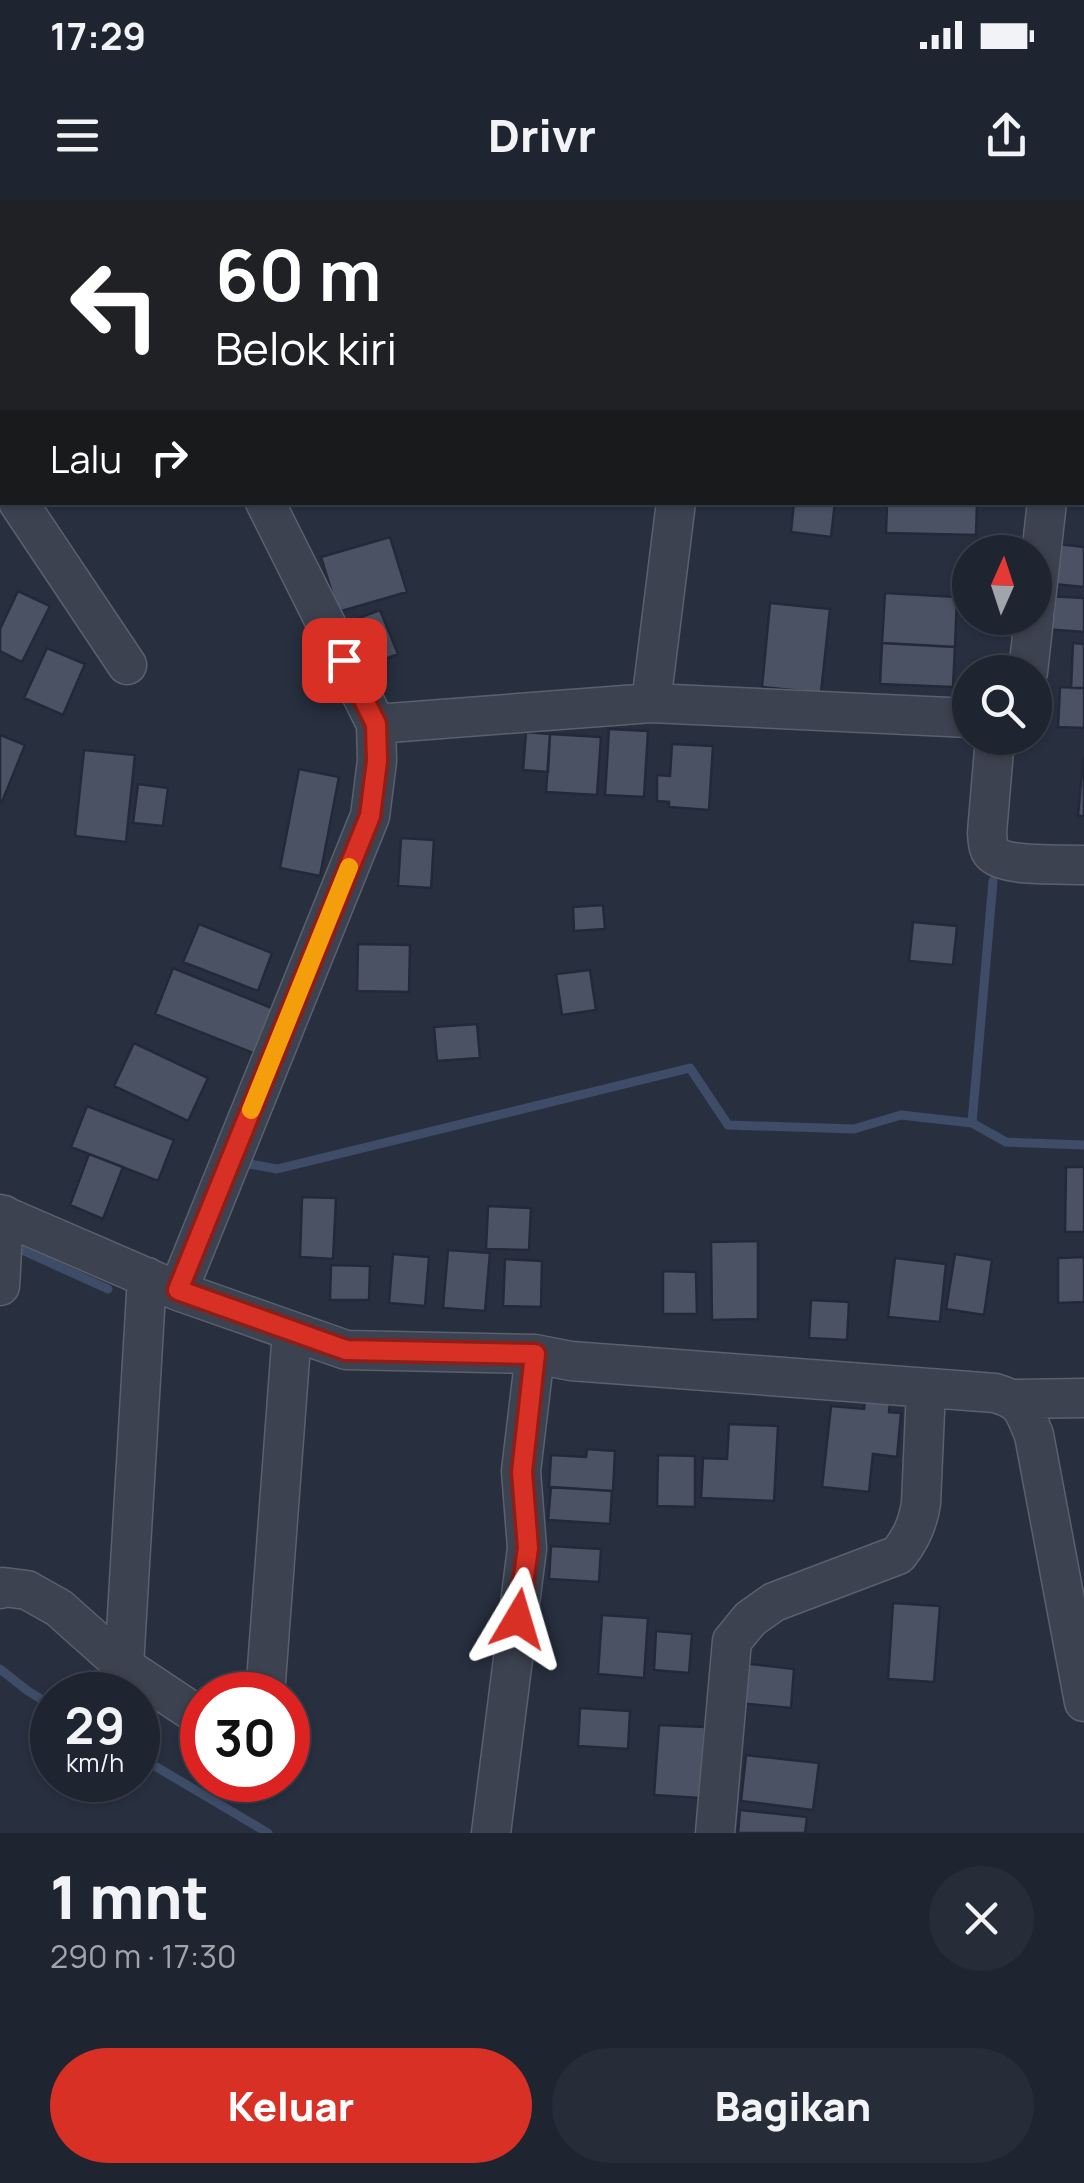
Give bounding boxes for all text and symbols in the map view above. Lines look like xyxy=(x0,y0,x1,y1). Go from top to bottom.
text: 17:29 xyxy=(50,9,146,61)
text: Drivr xyxy=(488,104,596,166)
icon: menu xyxy=(50,108,105,163)
icon: share xyxy=(979,108,1034,163)
text: 60 m xyxy=(215,226,382,322)
icon: left xyxy=(50,240,180,370)
text: Belok kiri xyxy=(215,317,397,379)
icon: right xyxy=(142,430,197,485)
text: Lalu xyxy=(50,432,122,484)
north arrow xyxy=(952,535,1052,635)
map controls xyxy=(952,535,1052,755)
pin xyxy=(302,618,387,703)
icon: arrive xyxy=(317,633,372,688)
button: search xyxy=(952,655,1052,755)
position arrow xyxy=(466,1567,570,1671)
speed limit sign: 30 xyxy=(180,1672,310,1802)
text: 29 xyxy=(65,1691,125,1759)
text: km/h xyxy=(66,1745,124,1780)
text: 1 mnt xyxy=(50,1855,209,1937)
button: close xyxy=(929,1866,1034,1971)
text: 290 m · 17:30 xyxy=(50,1934,237,1978)
button: Keluar xyxy=(50,2048,532,2163)
button: Bagikan xyxy=(552,2048,1034,2163)

